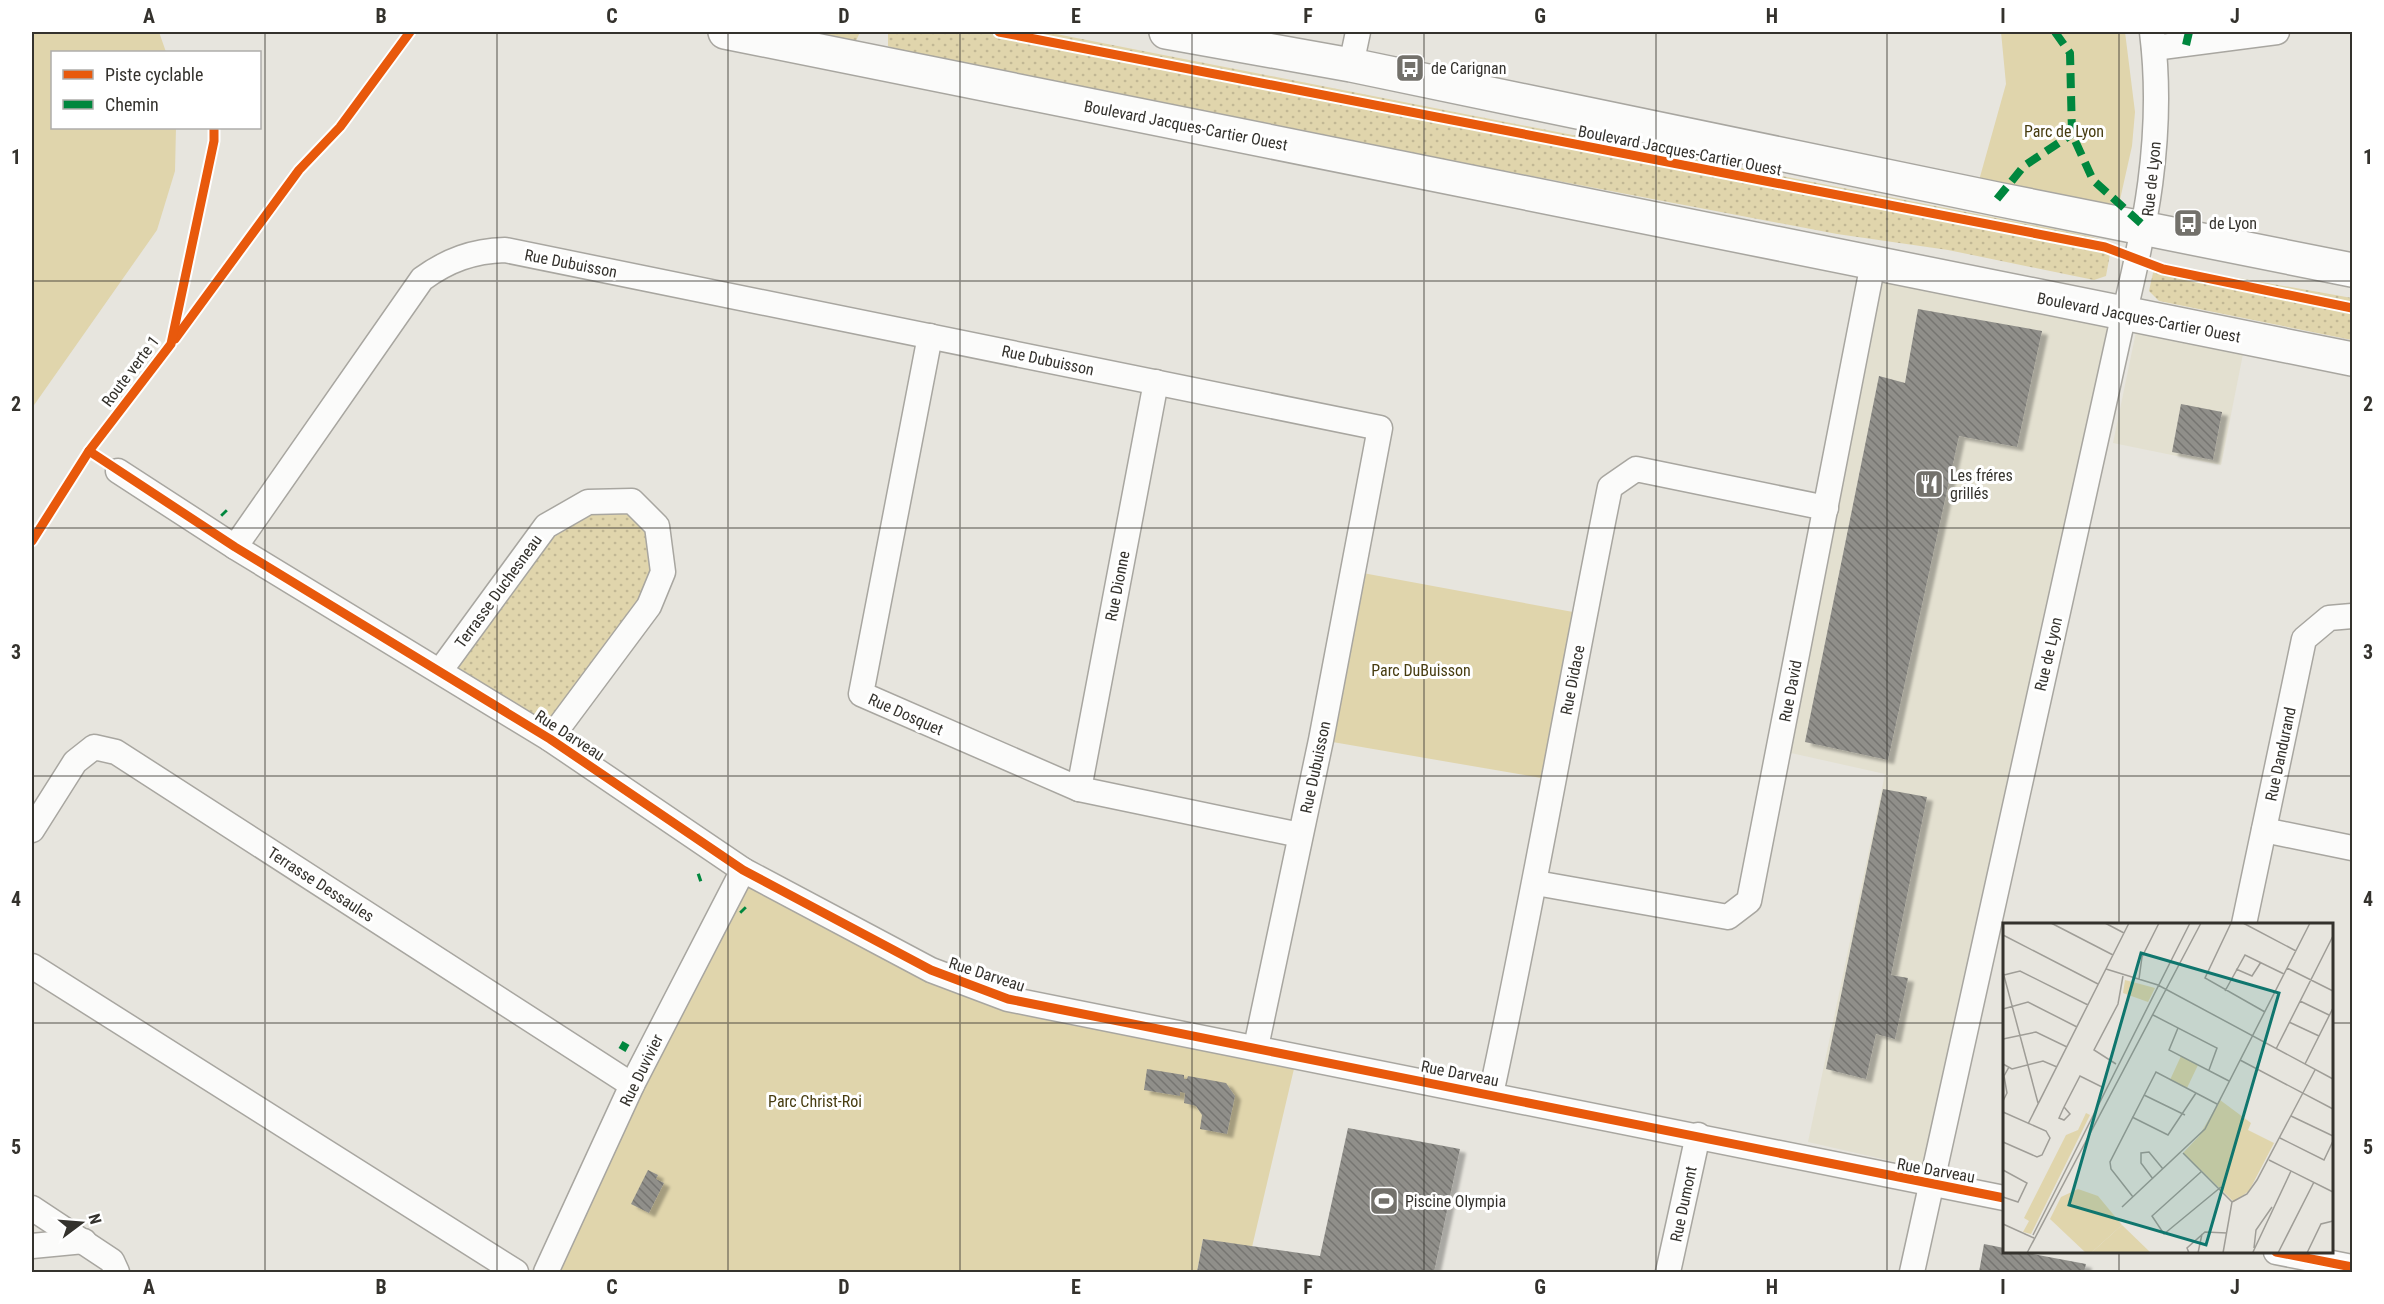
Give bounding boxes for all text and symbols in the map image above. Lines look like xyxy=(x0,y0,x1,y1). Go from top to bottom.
text: A xyxy=(143,4,155,28)
text: B xyxy=(375,4,387,28)
text: C xyxy=(606,4,618,28)
text: D xyxy=(838,4,850,28)
text: E xyxy=(1071,4,1081,28)
text: F xyxy=(1303,4,1313,28)
text: G xyxy=(1534,4,1546,28)
text: H xyxy=(1766,4,1778,28)
text: I xyxy=(2000,4,2006,28)
text: J xyxy=(2230,4,2240,28)
legend xyxy=(51,51,261,129)
bus stop icon: de Carignan xyxy=(1394,52,1426,84)
place label: de Carignan xyxy=(1431,59,1506,78)
text: Piste cyclable xyxy=(105,64,203,85)
text: Chemin xyxy=(105,94,159,115)
street label: Boulevard Jacques-Cartier Ouest xyxy=(1083,96,1290,155)
street label: Boulevard Jacques-Cartier Ouest xyxy=(1577,121,1784,180)
park label: Parc de Lyon xyxy=(2024,122,2104,141)
street label: Rue de Lyon xyxy=(2138,141,2165,218)
text: 1 xyxy=(11,145,21,169)
text: 1 xyxy=(2363,145,2373,169)
bus stop icon: de Lyon xyxy=(2172,207,2204,239)
place label: de Lyon xyxy=(2209,214,2257,233)
street label: Rue Dubuisson xyxy=(523,245,619,282)
street label: Boulevard Jacques-Cartier Ouest xyxy=(2036,288,2243,347)
street label: Route verte 1 xyxy=(98,332,163,410)
street label: Rue Dubuisson xyxy=(1000,341,1096,380)
text: 2 xyxy=(11,392,21,416)
text: 2 xyxy=(2363,392,2373,416)
place label: Les fréres grillés xyxy=(1950,466,2013,503)
restaurant icon: Les fréres grillés xyxy=(1913,468,1945,500)
street label: Terrasse Duchesneau xyxy=(451,531,546,652)
street label: Rue Dionne xyxy=(1101,549,1134,623)
street label: Rue de Lyon xyxy=(2031,615,2066,693)
text: 3 xyxy=(11,640,21,664)
text: 3 xyxy=(2363,640,2373,664)
street label: Rue Didace xyxy=(1556,644,1589,717)
street label: Rue David xyxy=(1775,659,1806,724)
park label: Parc DuBuisson xyxy=(1371,661,1471,680)
street label: Rue Dosquet xyxy=(865,690,946,739)
street label: Rue Dandurand xyxy=(2261,705,2300,803)
street label: Rue Darveau xyxy=(531,706,608,765)
street label: Rue Dubuisson xyxy=(1296,719,1335,815)
street label: Terrasse Dessaules xyxy=(264,843,377,926)
text: 4 xyxy=(11,887,21,911)
text: 4 xyxy=(2363,887,2373,911)
inset map xyxy=(2003,923,2333,1253)
street label: Rue Darveau xyxy=(946,953,1027,996)
street label: Rue Duvivier xyxy=(616,1031,667,1109)
street label: Rue Darveau xyxy=(1419,1057,1500,1090)
park label: Parc Christ-Roi xyxy=(768,1092,862,1111)
text: 5 xyxy=(11,1135,21,1159)
text: 5 xyxy=(2363,1135,2373,1159)
street label: Rue Darveau xyxy=(1895,1154,1976,1187)
street label: Rue Dumont xyxy=(1666,1164,1701,1244)
sports icon: Piscine Olympia xyxy=(1368,1185,1400,1217)
place label: Piscine Olympia xyxy=(1405,1192,1506,1211)
north arrow xyxy=(51,1193,111,1253)
text: N xyxy=(84,1212,105,1226)
text: A xyxy=(143,1275,155,1299)
text: B xyxy=(375,1275,387,1299)
text: C xyxy=(606,1275,618,1299)
text: D xyxy=(838,1275,850,1299)
text: E xyxy=(1071,1275,1081,1299)
text: F xyxy=(1303,1275,1313,1299)
text: G xyxy=(1534,1275,1546,1299)
text: H xyxy=(1766,1275,1778,1299)
text: I xyxy=(2000,1275,2006,1299)
text: J xyxy=(2230,1275,2240,1299)

